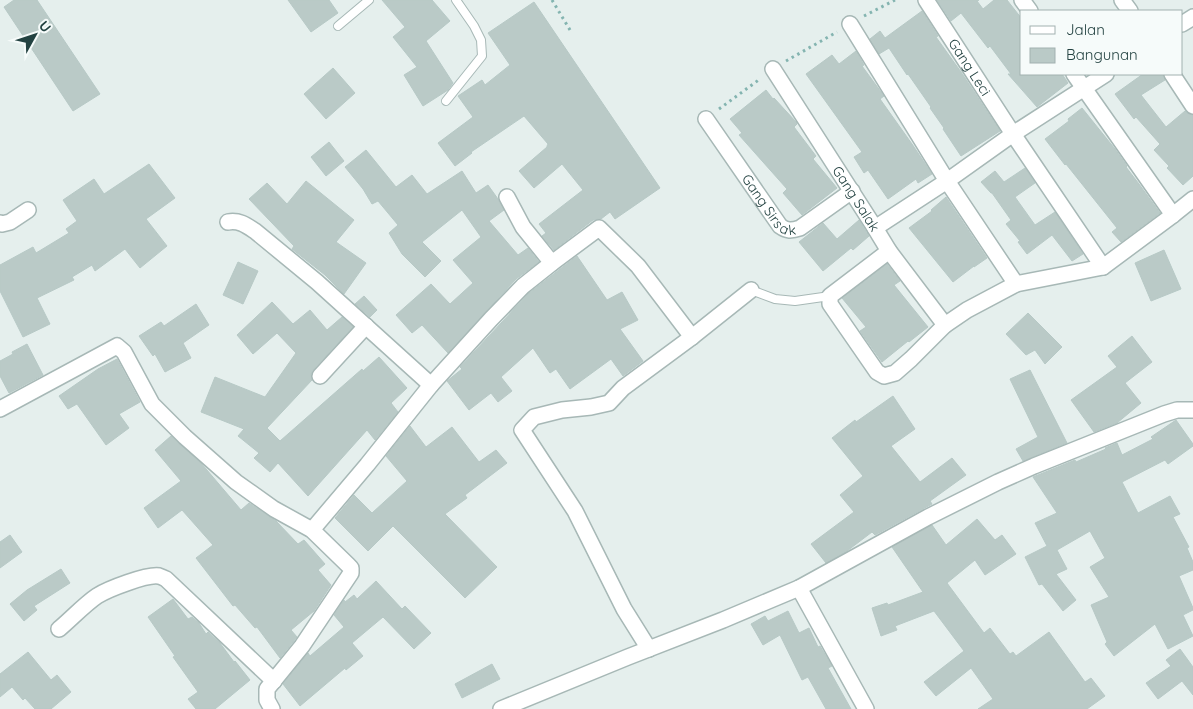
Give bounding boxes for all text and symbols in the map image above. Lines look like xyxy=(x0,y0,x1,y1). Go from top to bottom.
north arrow xyxy=(10,10,60,60)
legend xyxy=(1020,10,1183,75)
text: U xyxy=(35,17,55,36)
text: Jalan xyxy=(1066,20,1105,39)
street label: Gang Leci xyxy=(944,35,995,99)
text: Bangunan xyxy=(1066,45,1138,64)
street label: Gang Salak xyxy=(828,162,884,235)
street label: Gang Sirsak xyxy=(738,171,797,239)

